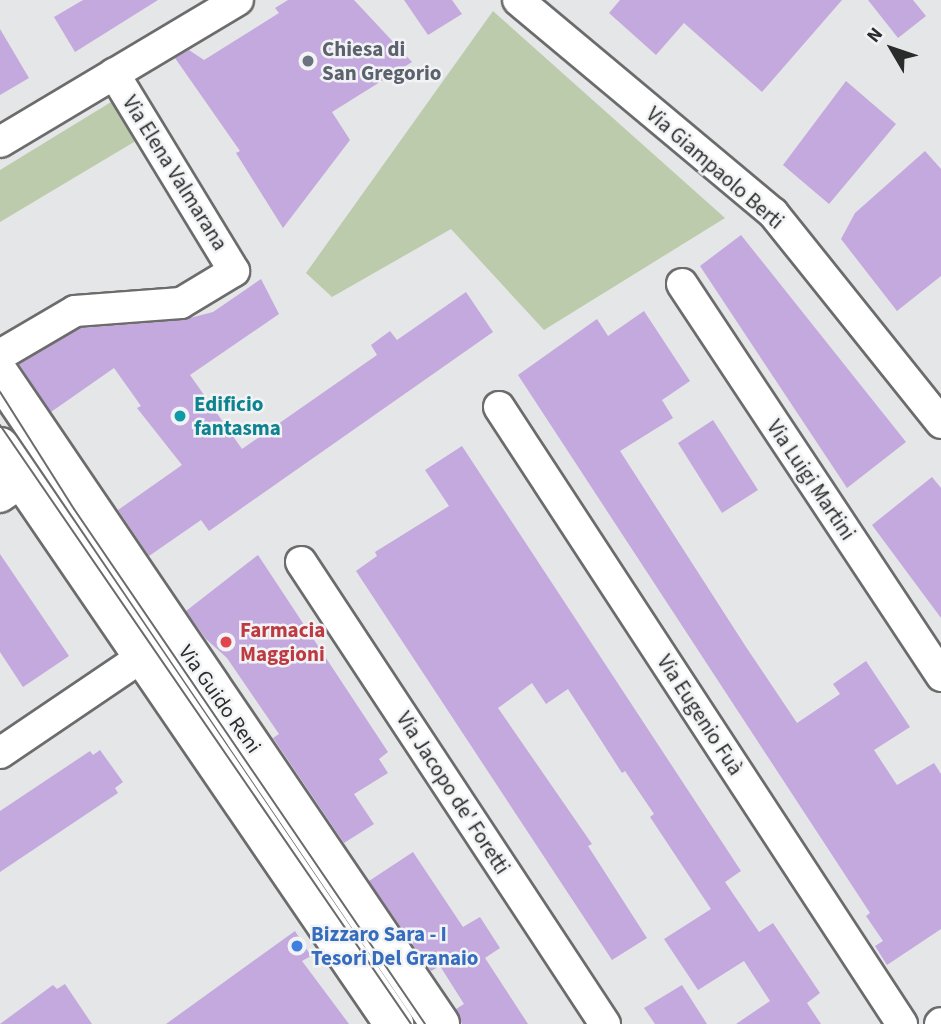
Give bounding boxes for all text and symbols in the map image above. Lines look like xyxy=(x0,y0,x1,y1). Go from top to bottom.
north arrow xyxy=(857,14,927,84)
text: N xyxy=(861,22,890,49)
place label: Chiesa di San Gregorio xyxy=(322,36,441,86)
marker: Chiesa di San Gregorio xyxy=(300,53,316,69)
street label: Via Elena Valmarana xyxy=(117,91,233,255)
street label: Via Giampaolo Berti xyxy=(641,102,789,234)
place label: Edificio fantasma xyxy=(194,391,281,441)
marker: Edificio fantasma xyxy=(172,408,188,424)
street label: Via Luigi Martini xyxy=(762,415,860,545)
place label: Farmacia Maggioni xyxy=(240,617,325,667)
marker: Farmacia Maggioni xyxy=(218,634,234,650)
street label: Via Guido Reni xyxy=(173,640,267,758)
street label: Via Eugenio Fuà xyxy=(652,650,748,780)
street label: Via Jacopo de' Foretti xyxy=(391,707,515,879)
place label: Bizzaro Sara - I Tesori Del Granaio xyxy=(311,921,478,971)
marker: Bizzaro Sara - I Tesori Del Granaio xyxy=(289,938,305,954)

